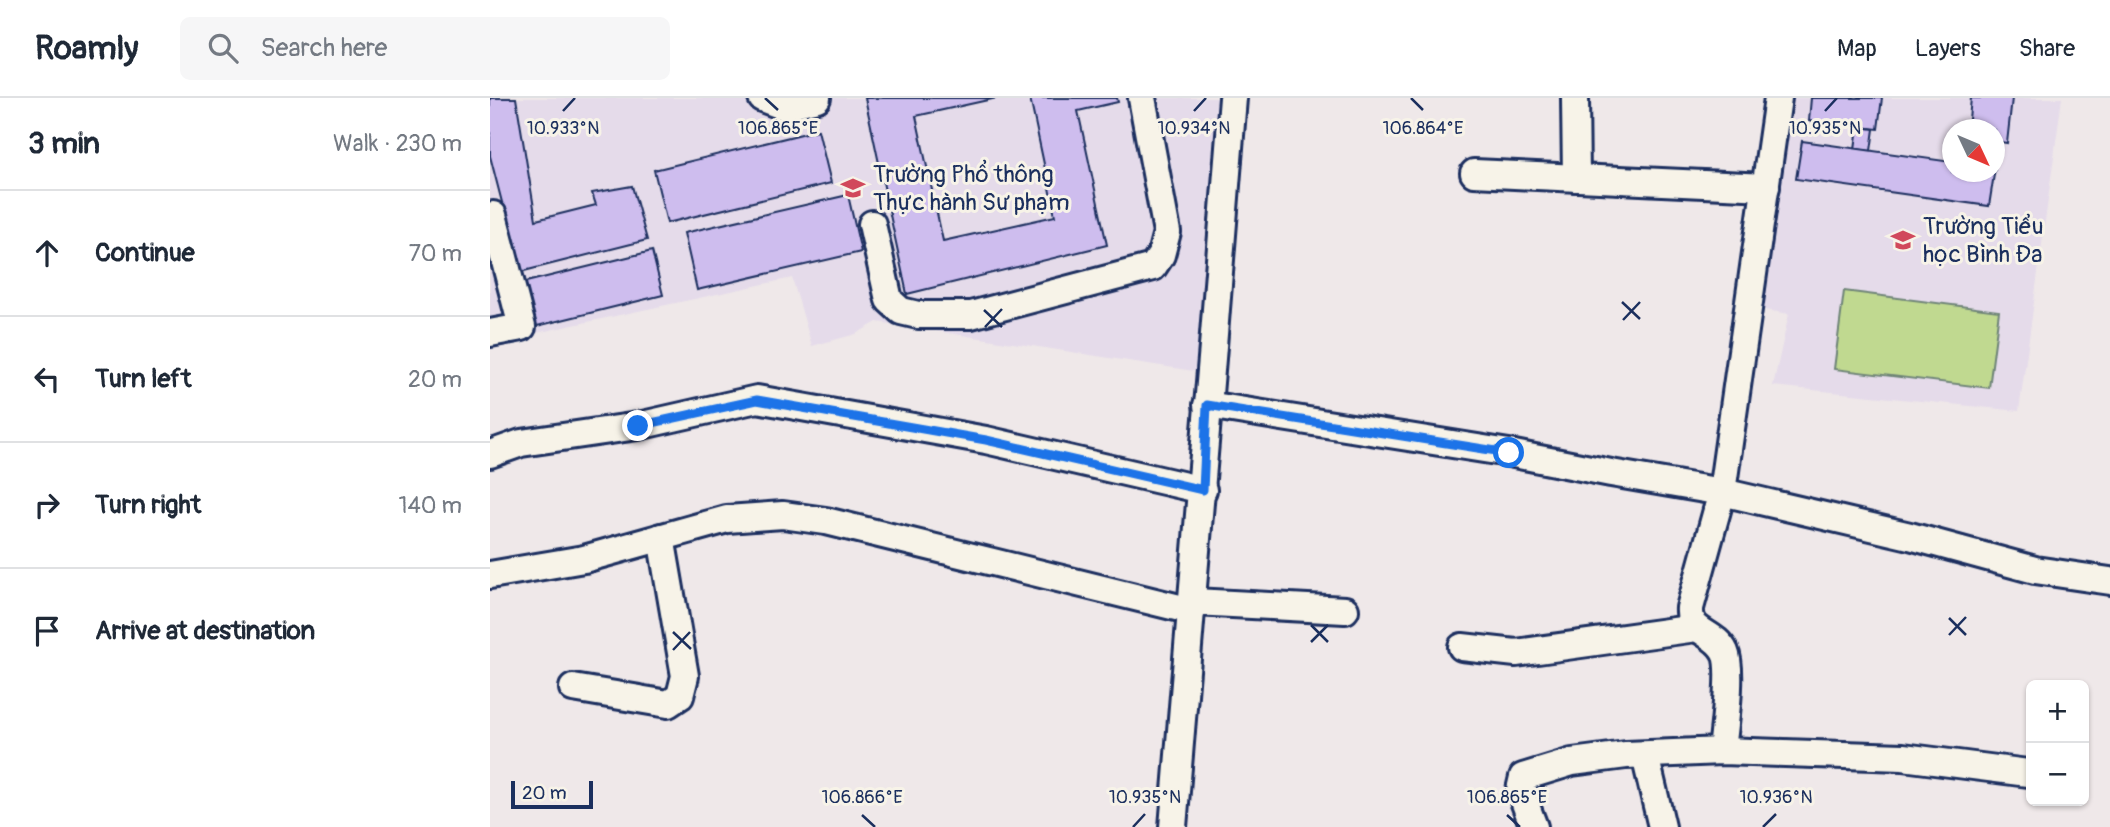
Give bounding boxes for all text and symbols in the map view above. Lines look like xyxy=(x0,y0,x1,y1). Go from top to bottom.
search box xyxy=(180,17,670,80)
text: Roamly xyxy=(35,28,138,69)
icon: search xyxy=(204,29,242,67)
text: Search here xyxy=(260,32,387,64)
text: Map xyxy=(1837,34,1877,63)
text: Layers xyxy=(1915,34,1981,63)
text: Share xyxy=(2019,34,2075,63)
text: 10.933°N xyxy=(527,117,599,140)
text: 106.865°E xyxy=(738,117,818,140)
text: 10.934°N xyxy=(1157,117,1231,140)
text: 106.864°E xyxy=(1383,117,1463,140)
text: 10.935°N xyxy=(1789,117,1861,140)
north arrow xyxy=(1942,119,2005,182)
text: 3 min xyxy=(28,125,100,162)
text: Walk · 230 m xyxy=(333,129,462,158)
place label: Trường Phổ thông Thực hành Sư phạm xyxy=(873,159,1070,217)
school or university icon: Trường Phổ thông Thực hành Sư phạm xyxy=(839,174,867,202)
place label: Trường Tiểu học Bình Đa xyxy=(1923,212,2043,269)
school or university icon: Trường Tiểu học Bình Đa xyxy=(1889,226,1917,254)
icon: ahead xyxy=(28,234,66,272)
text: Continue xyxy=(95,237,195,269)
text: 70 m xyxy=(409,239,462,268)
icon: left xyxy=(28,360,66,398)
text: Turn left xyxy=(95,363,191,395)
text: 20 m xyxy=(408,365,462,394)
route end xyxy=(622,410,653,441)
route start xyxy=(1493,437,1524,468)
icon: right xyxy=(28,486,66,524)
text: Turn right xyxy=(95,489,201,521)
text: 140 m xyxy=(399,491,462,520)
icon: arrive xyxy=(28,612,66,650)
text: Arrive at destination xyxy=(95,615,315,647)
map controls xyxy=(2026,680,2089,806)
button: + xyxy=(2026,680,2089,743)
button: − xyxy=(2026,743,2089,806)
scale bar xyxy=(511,778,593,810)
text: 20 m xyxy=(522,781,567,805)
text: 106.866°E xyxy=(821,786,903,809)
text: 10.935°N xyxy=(1109,786,1181,809)
text: 106.865°E xyxy=(1467,786,1547,809)
text: 10.936°N xyxy=(1739,786,1813,809)

